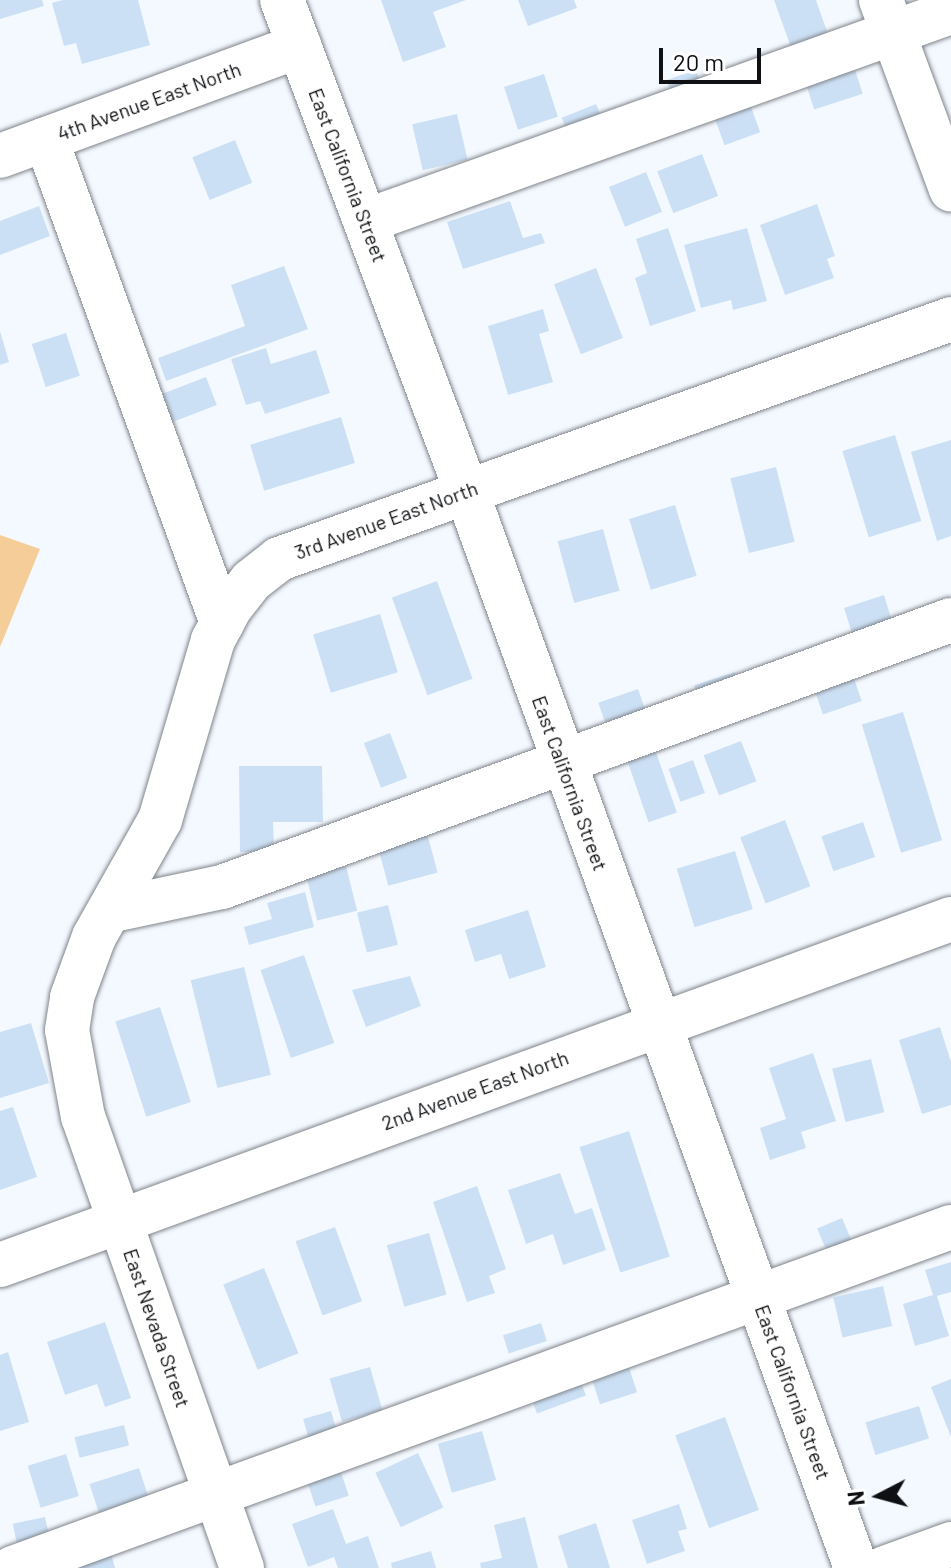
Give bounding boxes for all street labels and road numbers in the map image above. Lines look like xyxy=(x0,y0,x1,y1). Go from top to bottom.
street label: 4th Avenue East North xyxy=(54,57,244,145)
street label: East California Street xyxy=(304,85,392,265)
street label: 3rd Avenue East North xyxy=(291,476,481,564)
street label: East California Street xyxy=(527,692,613,874)
street label: 2nd Avenue East North xyxy=(378,1045,572,1135)
street label: East Nevada Street xyxy=(119,1245,195,1411)
street label: East California Street xyxy=(750,1301,836,1483)

